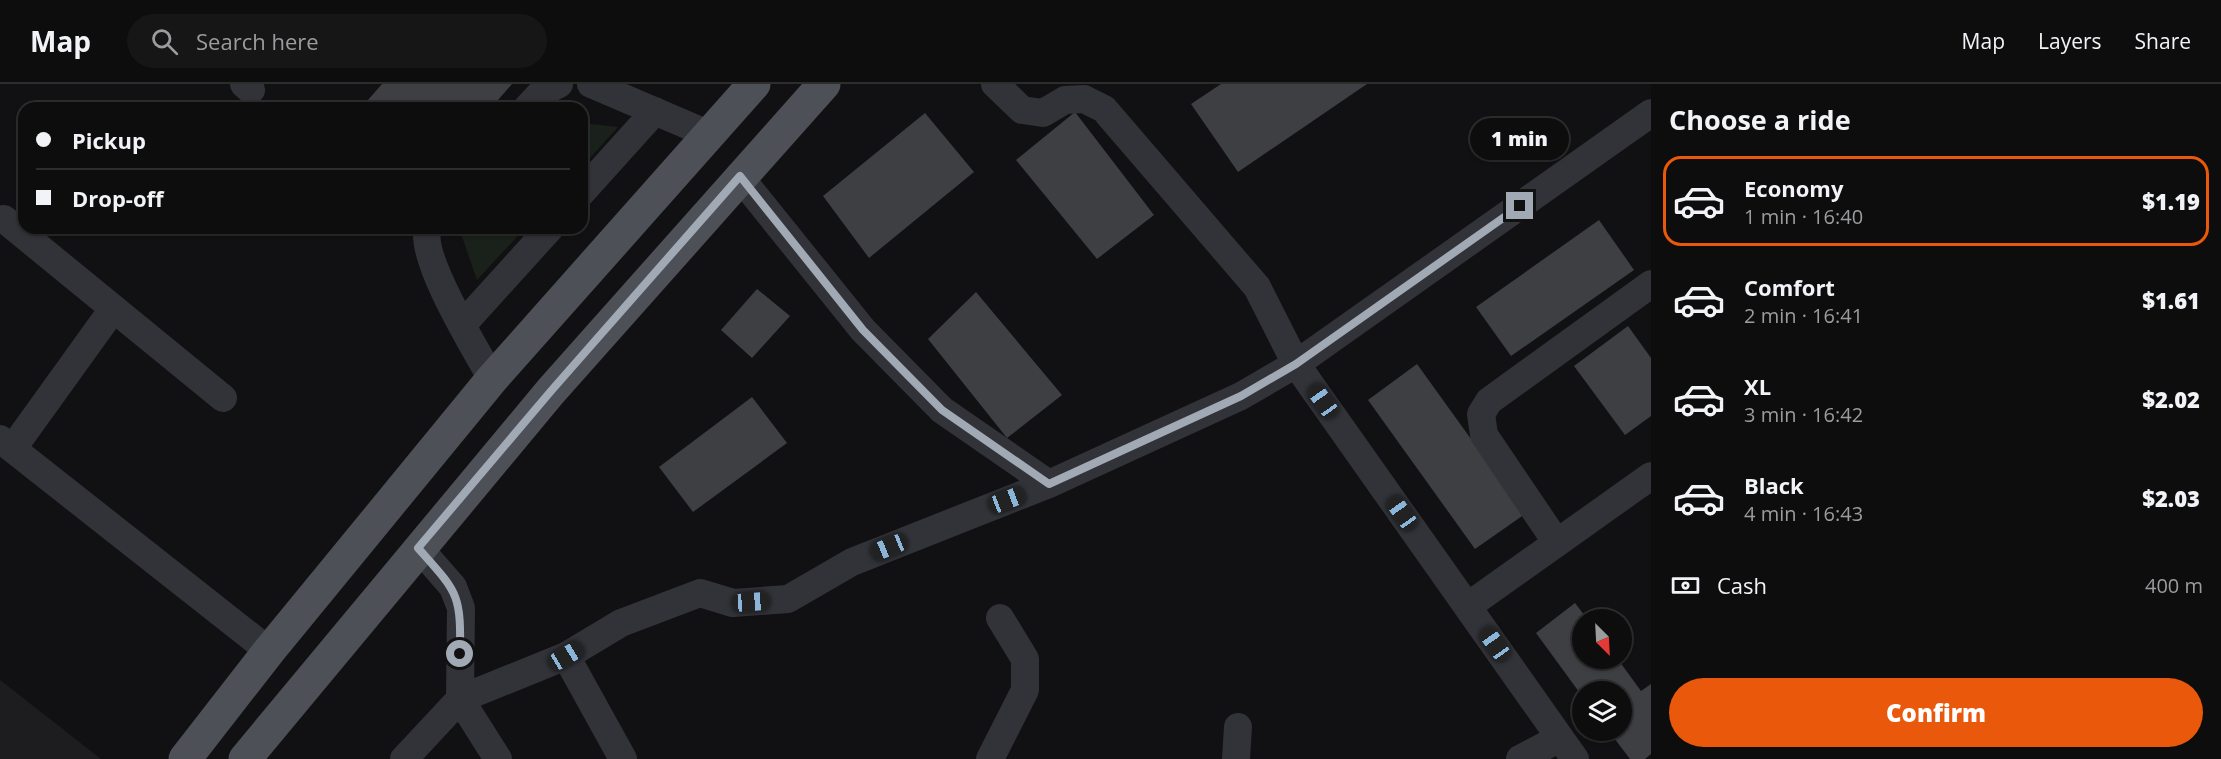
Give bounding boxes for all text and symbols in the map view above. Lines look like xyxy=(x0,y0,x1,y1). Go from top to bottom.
search box xyxy=(127,14,547,68)
text: Map xyxy=(30,22,91,60)
icon: search xyxy=(148,25,181,58)
text: Search here xyxy=(196,26,319,56)
text: Map xyxy=(1962,27,2005,55)
text: Layers xyxy=(2038,27,2102,55)
text: Share xyxy=(2135,27,2191,55)
text: Choose a ride xyxy=(1669,101,1851,138)
callout: 1 min xyxy=(1470,119,1570,161)
text: Pickup xyxy=(72,125,146,155)
text: 1 min xyxy=(1491,125,1548,152)
text: Economy xyxy=(1744,173,1843,203)
icon: car xyxy=(1672,174,1726,228)
text: Drop-off xyxy=(72,183,164,213)
text: $1.19 xyxy=(2142,186,2200,216)
route end xyxy=(1506,192,1533,219)
text: 1 min · 16:40 xyxy=(1744,203,1863,230)
text: Comfort xyxy=(1744,272,1835,302)
icon: car xyxy=(1672,273,1726,327)
text: $1.61 xyxy=(2142,285,2200,315)
text: 2 min · 16:41 xyxy=(1744,302,1863,329)
text: XL xyxy=(1744,371,1771,401)
icon: car xyxy=(1672,372,1726,426)
car xyxy=(1305,381,1341,421)
text: $2.02 xyxy=(2142,384,2200,414)
text: 3 min · 16:42 xyxy=(1744,401,1863,428)
text: Black xyxy=(1744,470,1804,500)
icon: car xyxy=(1672,471,1726,525)
text: $2.03 xyxy=(2142,483,2200,513)
car xyxy=(987,485,1027,515)
car xyxy=(1384,493,1420,533)
text: 4 min · 16:43 xyxy=(1744,500,1863,527)
car xyxy=(869,532,909,562)
icon: cash xyxy=(1669,569,1702,602)
text: Cash xyxy=(1717,570,1767,600)
text: 400 m xyxy=(2145,572,2203,599)
car xyxy=(732,592,770,612)
north arrow xyxy=(1572,609,1632,669)
map controls xyxy=(1572,609,1632,741)
car xyxy=(1477,624,1513,664)
car xyxy=(546,639,586,673)
route start xyxy=(446,640,473,667)
button: Confirm xyxy=(1669,678,2203,747)
button: layers xyxy=(1572,681,1632,741)

